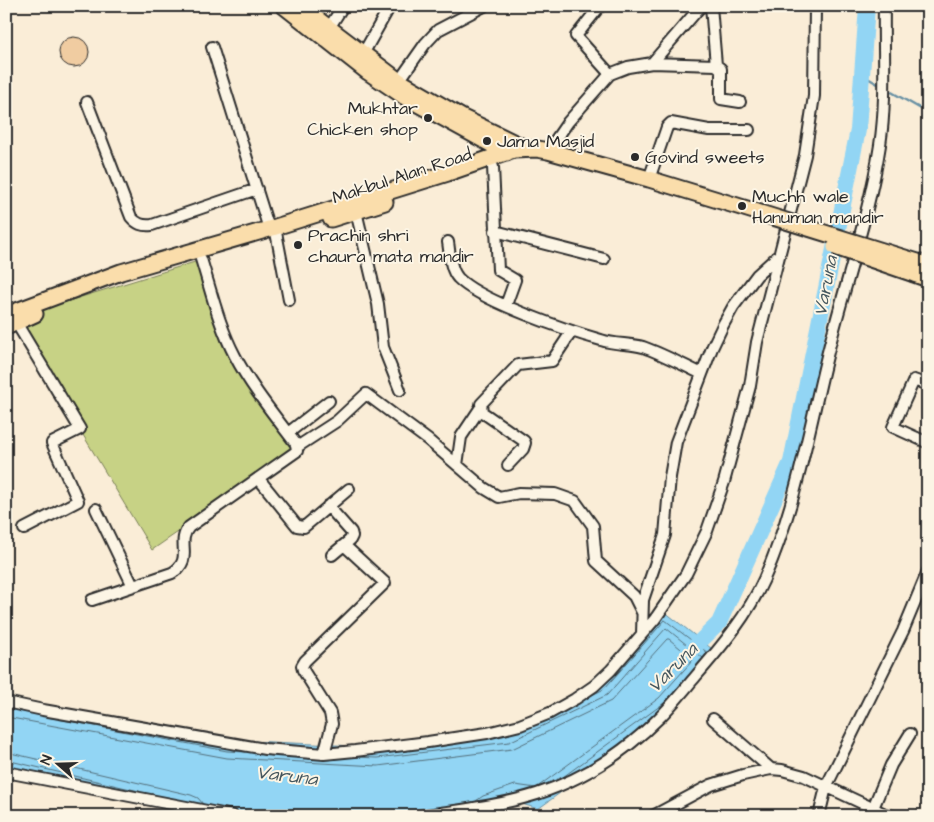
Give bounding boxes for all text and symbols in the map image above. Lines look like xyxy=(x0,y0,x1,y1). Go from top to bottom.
place label: Mukhtar Chicken shop xyxy=(307,96,418,142)
marker: Mukhtar Chicken shop xyxy=(422,112,434,124)
place label: Jama Masjid xyxy=(497,129,594,154)
marker: Jama Masjid xyxy=(481,135,493,147)
street label: Makbul Alan Road xyxy=(329,142,475,210)
place label: Govind sweets xyxy=(645,145,764,170)
marker: Govind sweets xyxy=(629,151,641,163)
place label: Muchh wale Hanuman mandir xyxy=(752,184,884,230)
marker: Muchh wale Hanuman mandir xyxy=(736,200,748,212)
place label: Prachin shri chaura mata mandir xyxy=(308,223,474,269)
marker: Prachin shri chaura mata mandir xyxy=(292,239,304,251)
water label: Varuna xyxy=(807,252,845,318)
water label: Varuna xyxy=(642,636,705,699)
north arrow xyxy=(32,740,82,790)
text: N xyxy=(36,752,58,767)
water label: Varuna xyxy=(255,759,320,793)

